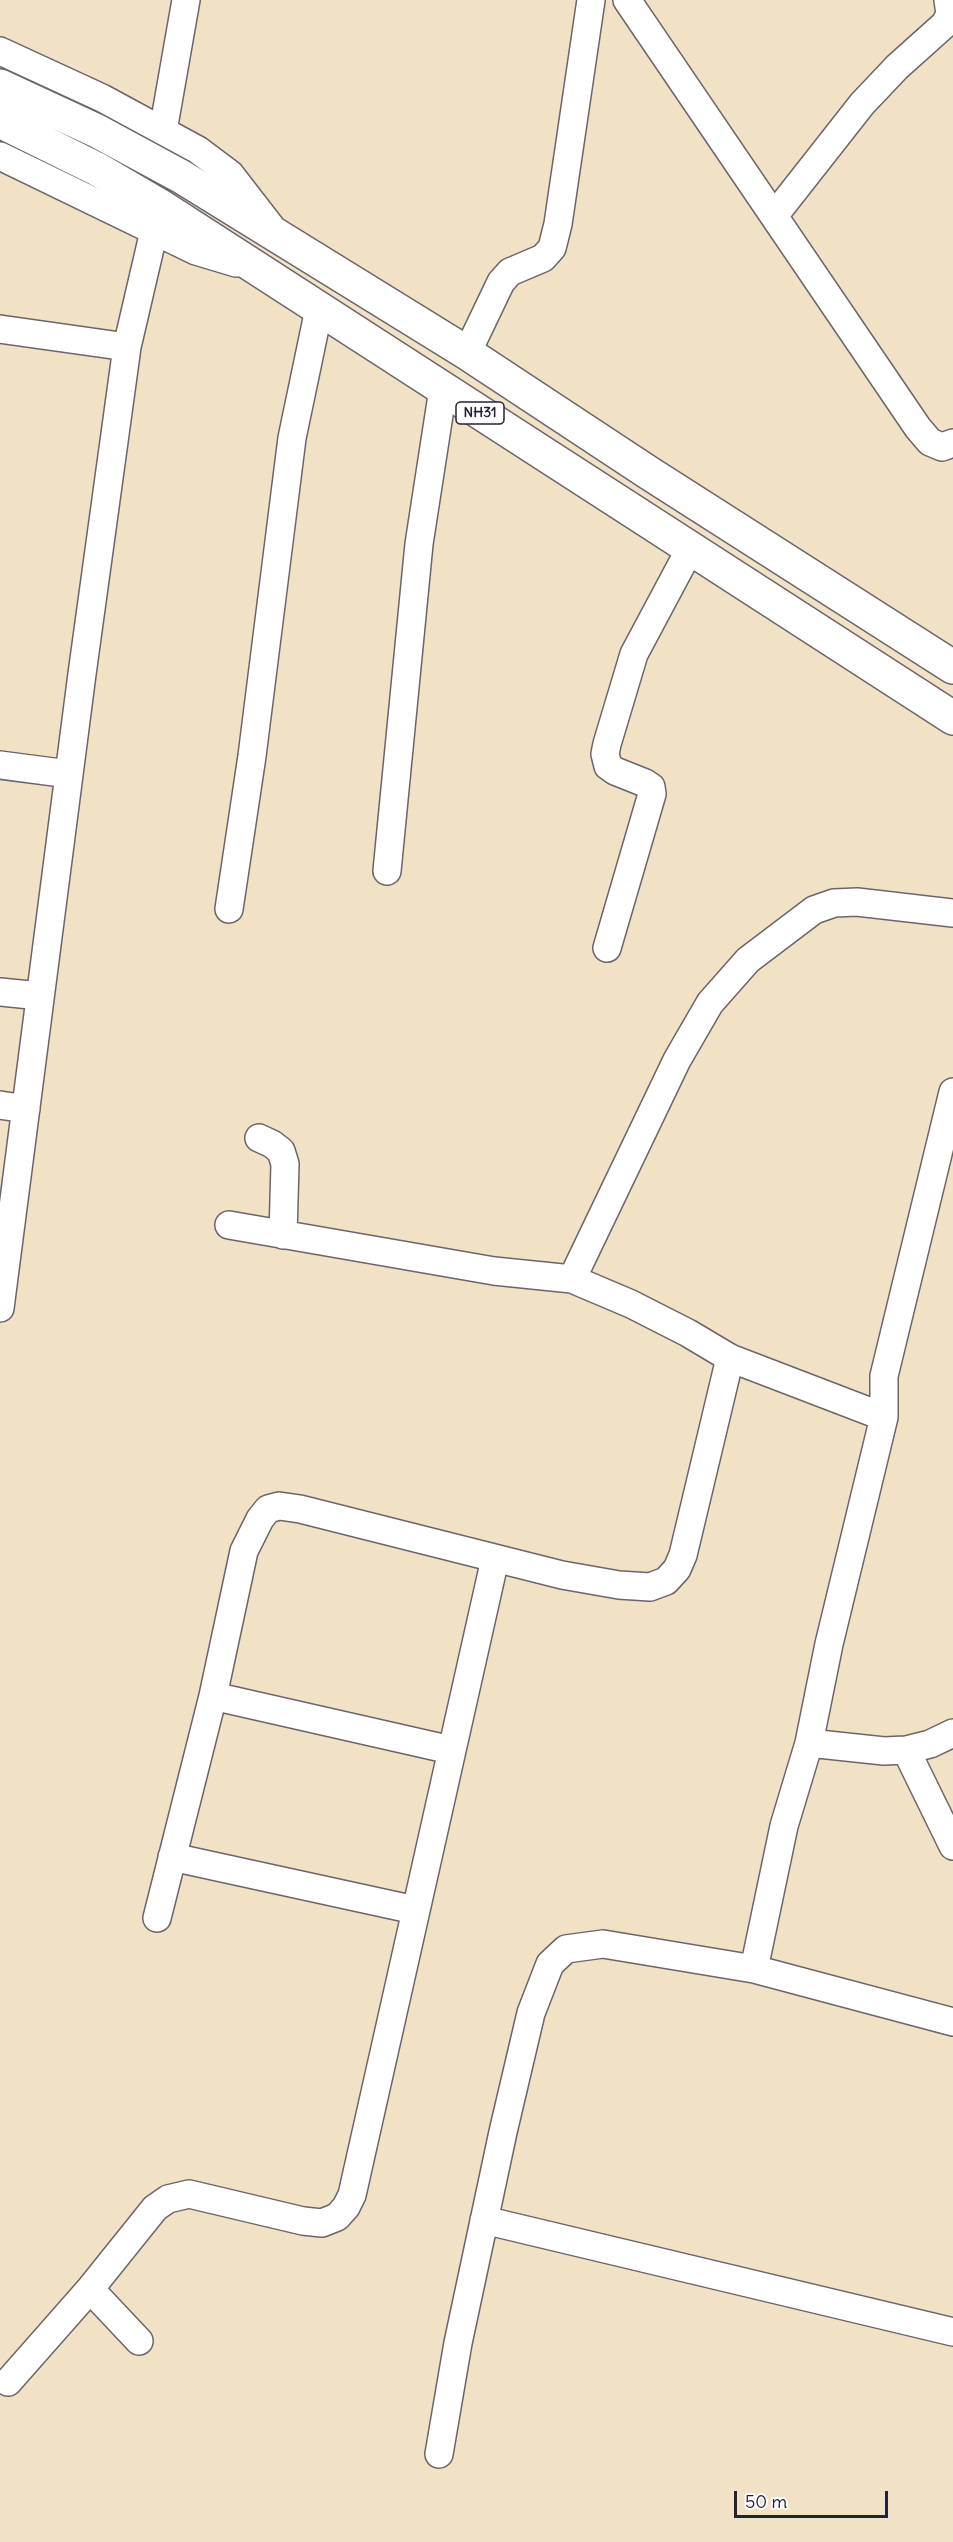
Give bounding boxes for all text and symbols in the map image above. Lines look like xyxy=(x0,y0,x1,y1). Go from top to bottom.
road number: NH31 xyxy=(456,402,504,424)
scale bar xyxy=(737,2479,892,2517)
text: 50 m xyxy=(745,2490,787,2513)

